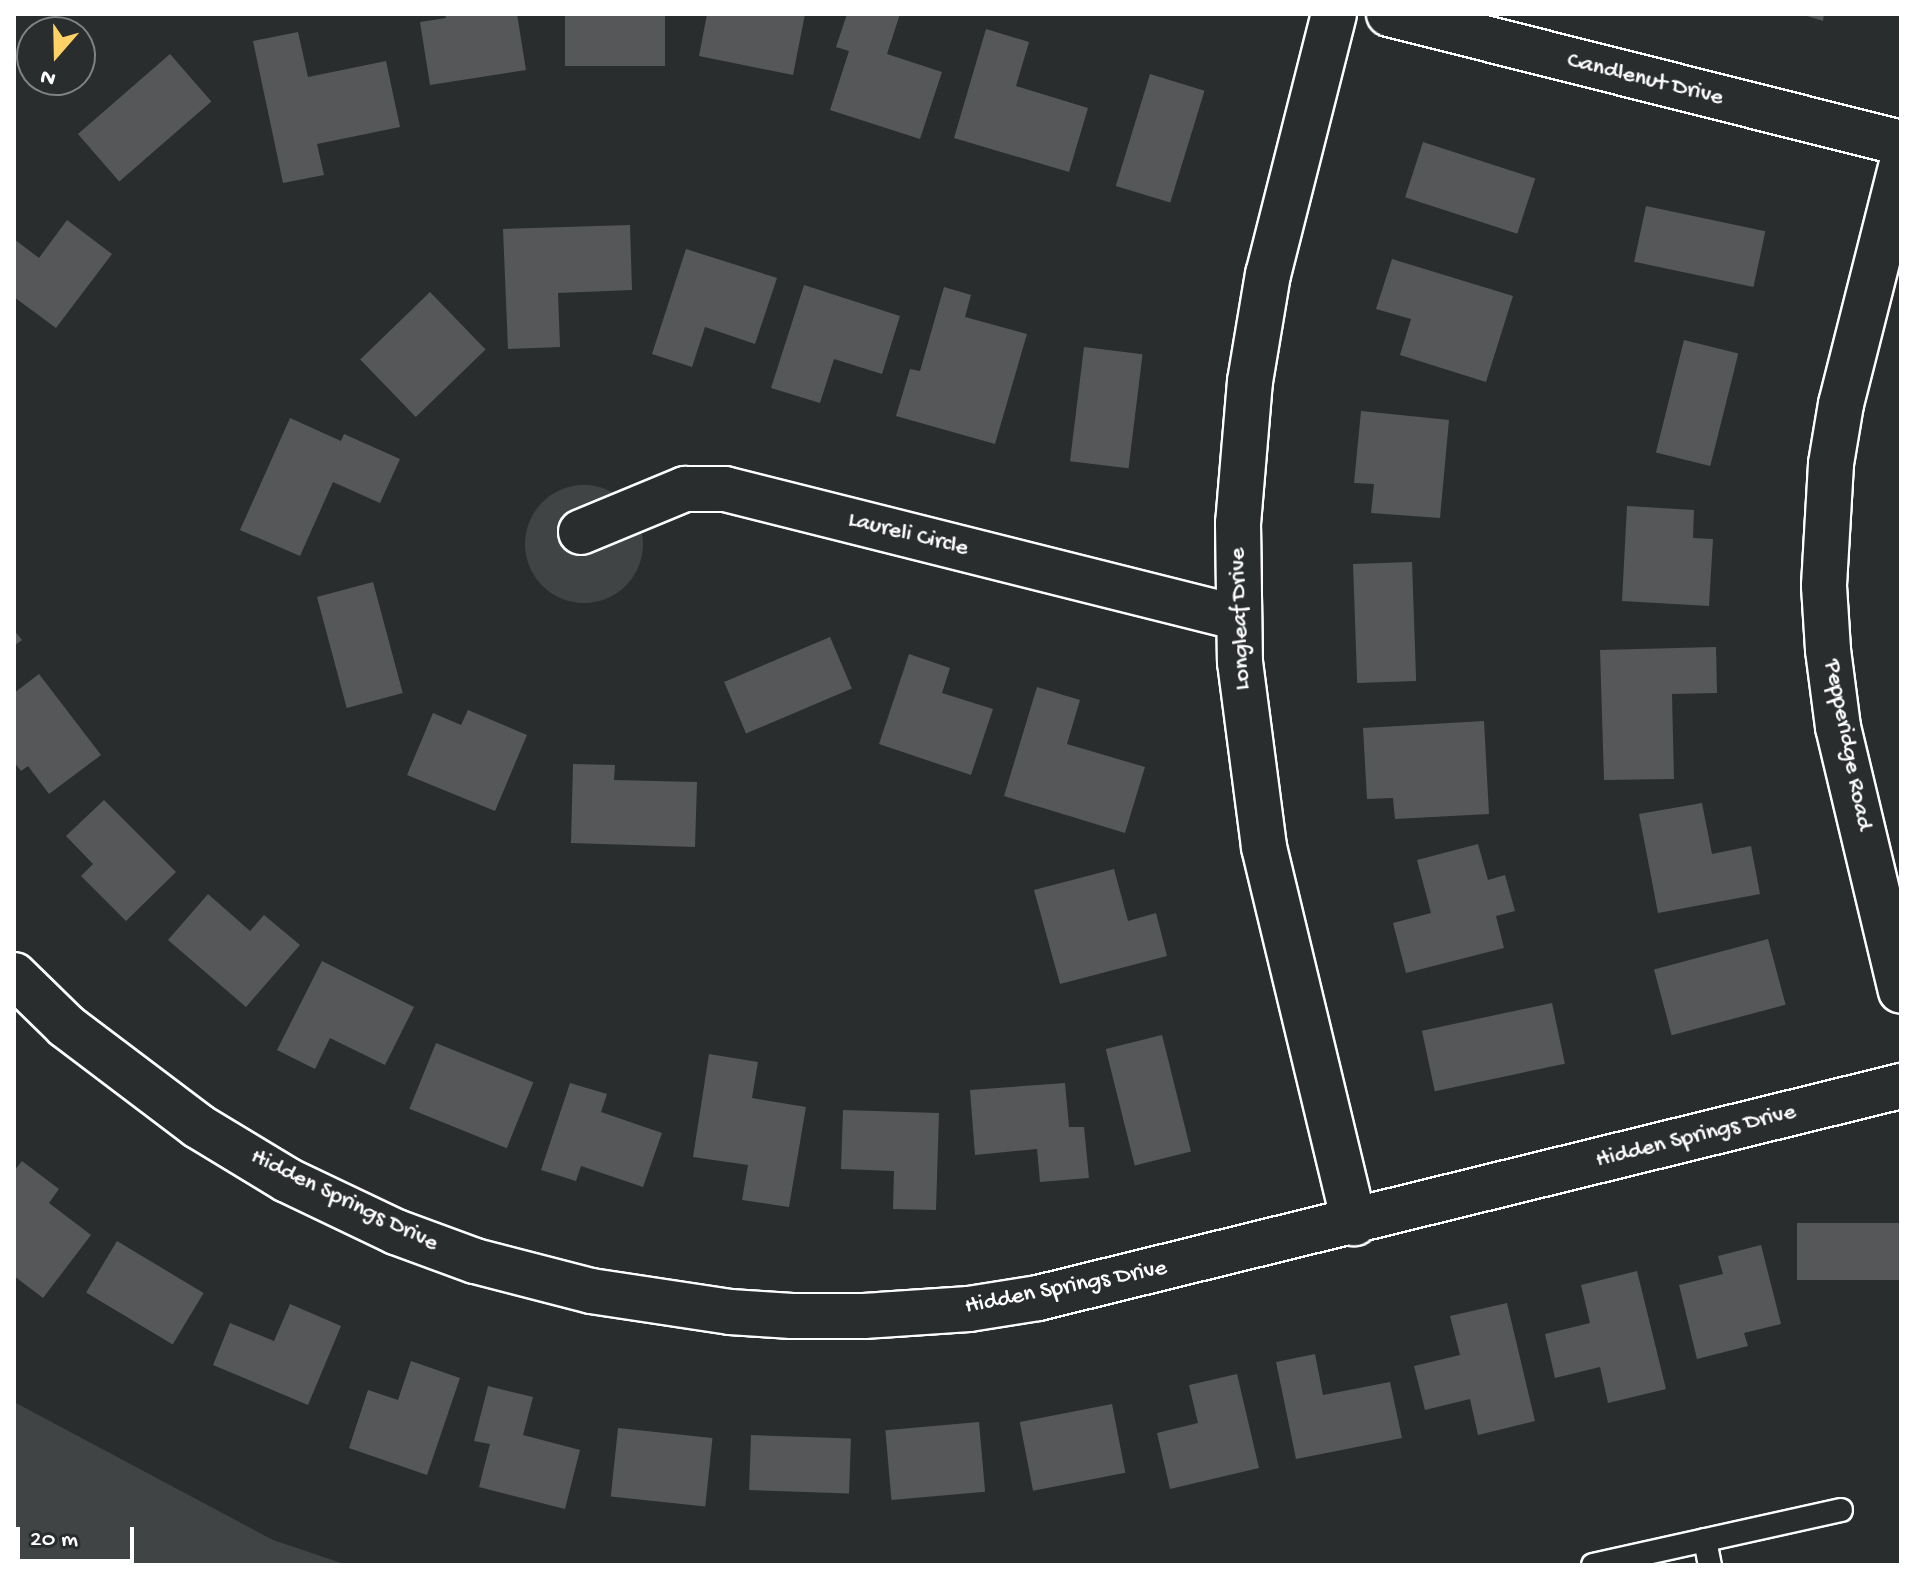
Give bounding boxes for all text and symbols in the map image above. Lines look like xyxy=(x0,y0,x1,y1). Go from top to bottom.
north arrow xyxy=(16,16,96,96)
street label: Candlenut Drive xyxy=(1564,47,1726,113)
text: N xyxy=(37,62,60,91)
street label: Laureli Circle xyxy=(845,506,971,564)
street label: Longleaf Drive xyxy=(1224,547,1258,691)
street label: Pepperidge Road xyxy=(1816,657,1878,833)
street label: Hidden Springs Drive xyxy=(1593,1098,1799,1176)
street label: Hidden Springs Drive xyxy=(246,1143,442,1259)
street label: Hidden Springs Drive xyxy=(963,1254,1169,1322)
scale bar xyxy=(20,1511,138,1561)
text: 20 m xyxy=(30,1526,78,1555)

